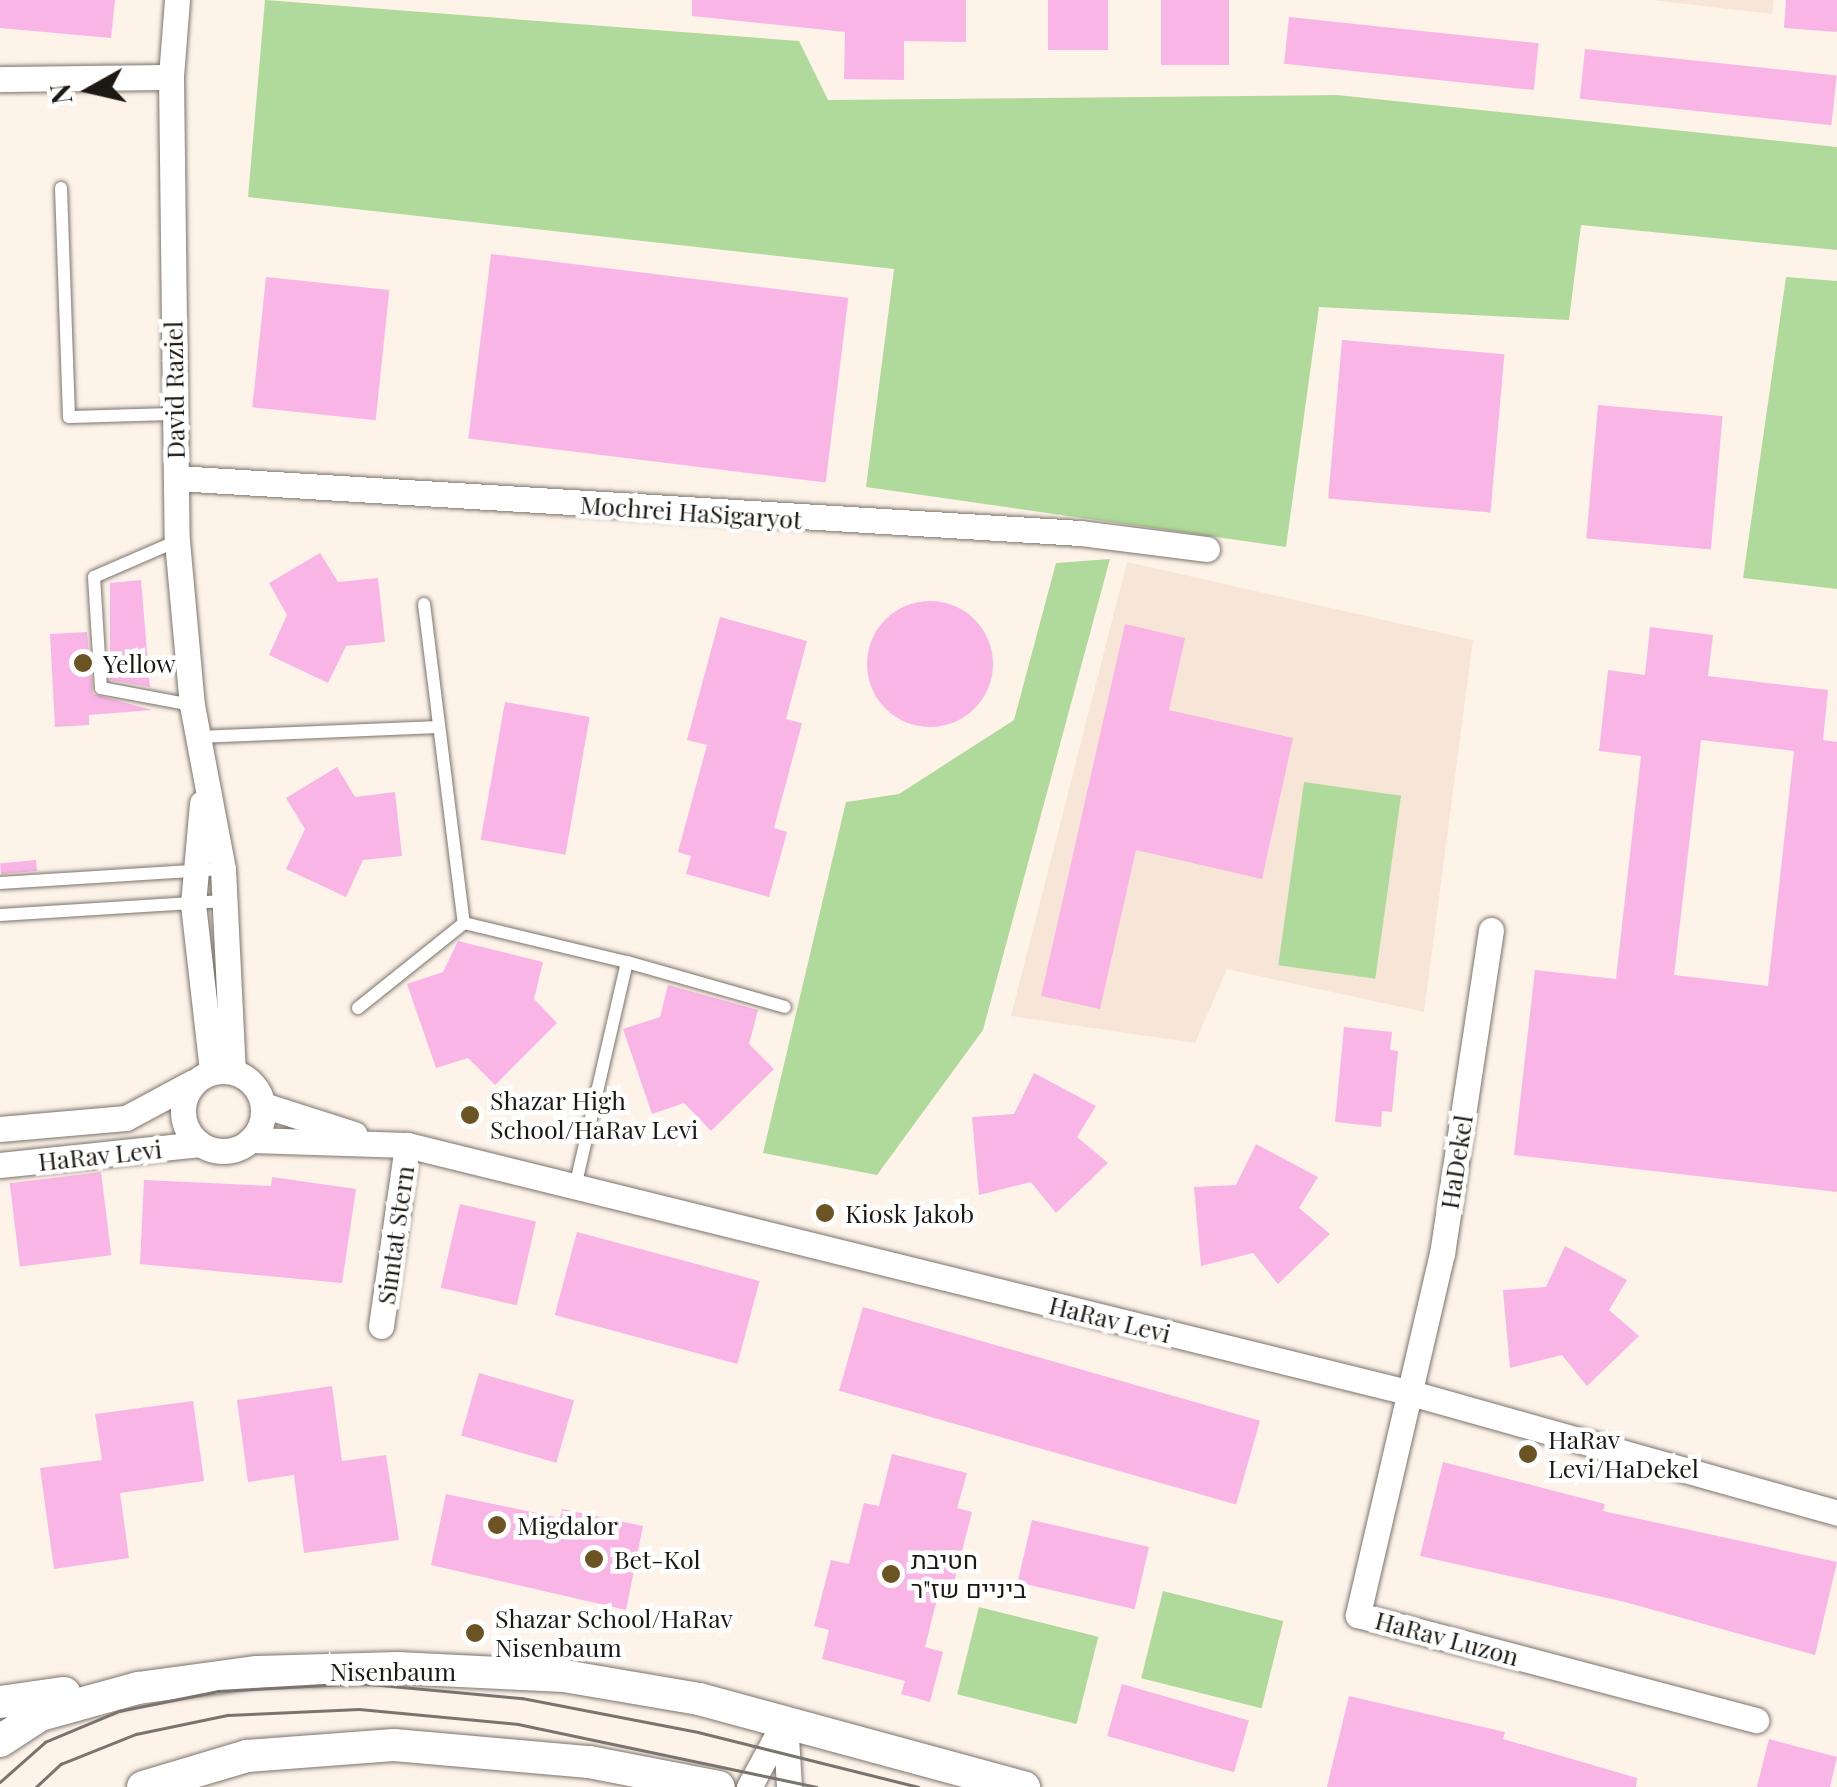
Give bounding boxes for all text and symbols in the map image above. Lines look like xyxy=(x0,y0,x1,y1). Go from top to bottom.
north arrow xyxy=(40,40,140,140)
text: N xyxy=(40,82,80,107)
street label: David Raziel xyxy=(158,321,190,459)
street label: Mochrei HaSigaryot xyxy=(579,489,803,535)
place label: Yellow xyxy=(103,648,176,678)
marker: Yellow xyxy=(72,652,94,674)
place label: Shazar High School/HaRav Levi xyxy=(490,1086,699,1145)
marker: Shazar High School/HaRav Levi xyxy=(459,1104,481,1126)
street label: HaDekel xyxy=(1434,1113,1478,1211)
street label: HaRav Levi xyxy=(36,1134,164,1176)
street label: Simtat Stern xyxy=(370,1163,420,1307)
place label: Kiosk Jakob xyxy=(845,1198,974,1228)
marker: Kiosk Jakob xyxy=(814,1202,836,1224)
street label: HaRav Levi xyxy=(1046,1289,1174,1349)
place label: HaRav Levi/HaDekel xyxy=(1548,1425,1699,1484)
marker: HaRav Levi/HaDekel xyxy=(1517,1443,1539,1465)
place label: Migdalor xyxy=(517,1510,618,1540)
marker: Migdalor xyxy=(486,1514,508,1536)
place label: Bet-Kol xyxy=(614,1544,701,1574)
place label: חטיבת ביניים שז"ר xyxy=(911,1545,1026,1604)
marker: Bet-Kol xyxy=(583,1548,605,1570)
marker: חטיבת ביניים שז"ר xyxy=(880,1563,902,1585)
place label: Shazar School/HaRav Nisenbaum xyxy=(495,1604,733,1663)
street label: HaRav Luzon xyxy=(1372,1604,1522,1672)
marker: Shazar School/HaRav Nisenbaum xyxy=(464,1622,486,1644)
street label: Nisenbaum xyxy=(330,1656,456,1686)

